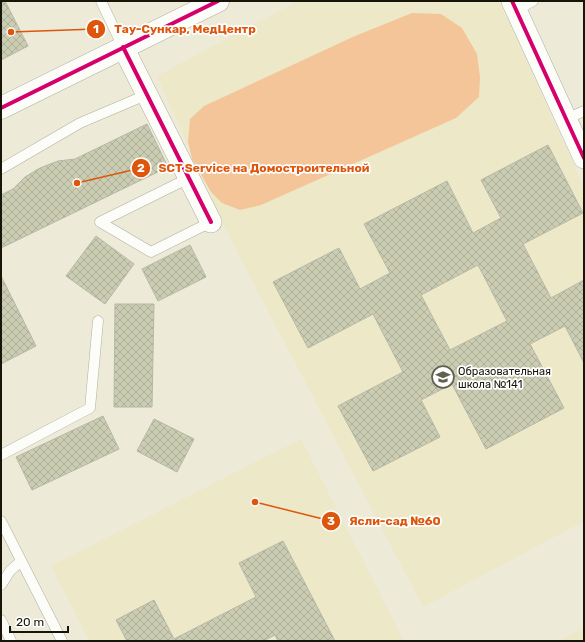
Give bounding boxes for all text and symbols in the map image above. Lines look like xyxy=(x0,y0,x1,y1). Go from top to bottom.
callout: Тау-Сункар, МедЦентр xyxy=(86,17,264,41)
text: 1 xyxy=(93,22,99,36)
text: Тау-Сункар, МедЦентр xyxy=(114,22,256,36)
callout: SCT Service на Домостроительной xyxy=(131,156,378,180)
text: 2 xyxy=(137,161,145,175)
text: SCT Service на Домостроительной xyxy=(159,161,370,175)
school or university icon: Образовательная школа №141 xyxy=(430,364,456,390)
place label: Образовательная школа №141 xyxy=(458,365,551,391)
callout: Ясли-сад №60 xyxy=(321,509,449,533)
text: 3 xyxy=(327,514,335,528)
text: Ясли-сад №60 xyxy=(349,514,441,528)
scale bar xyxy=(10,608,68,634)
text: 20 m xyxy=(16,615,44,629)

